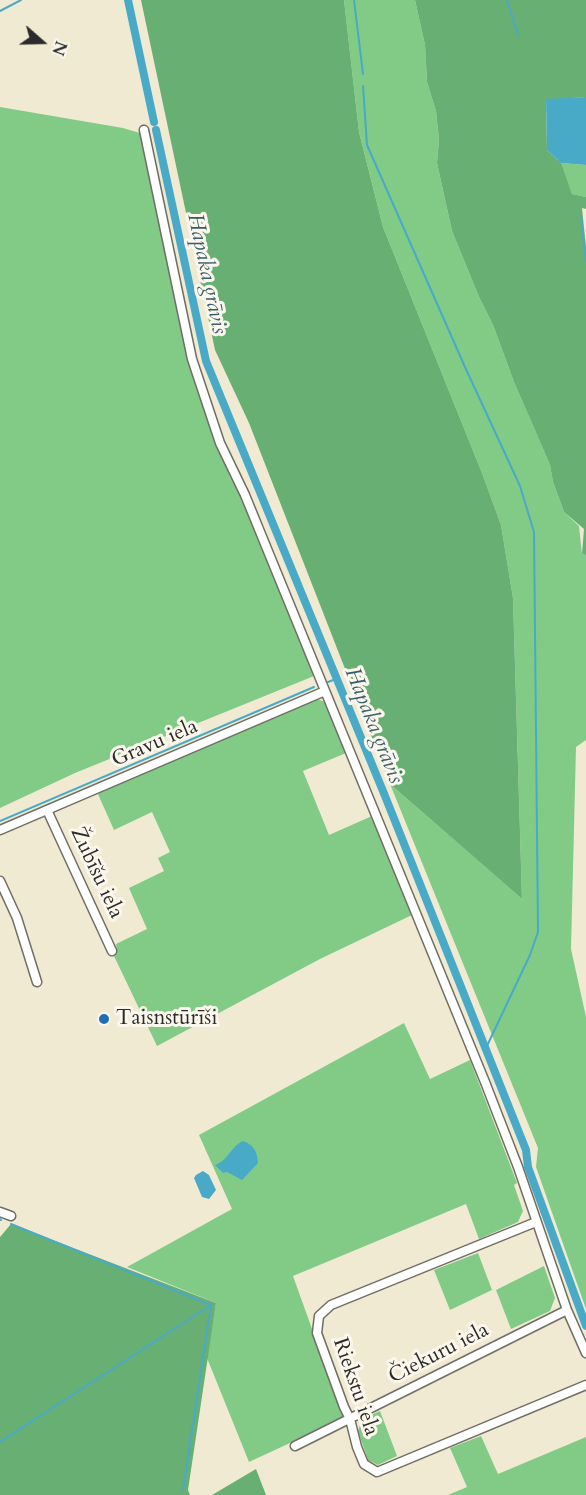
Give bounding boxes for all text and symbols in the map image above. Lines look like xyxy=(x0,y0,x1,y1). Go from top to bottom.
north arrow xyxy=(12,12,72,72)
text: N xyxy=(46,38,72,58)
water label: Hapaka grāvis xyxy=(180,211,232,337)
water label: Hapaka grāvis xyxy=(338,664,408,788)
street label: Gravu iela xyxy=(108,715,202,773)
street label: Žubīšu iela xyxy=(64,823,128,923)
place label: Taisnstūrīši xyxy=(116,1006,217,1032)
marker: Taisnstūrīši xyxy=(97,1012,111,1026)
street label: Čiekuru iela xyxy=(385,1318,493,1390)
street label: Riekstu iela xyxy=(326,1335,384,1439)

